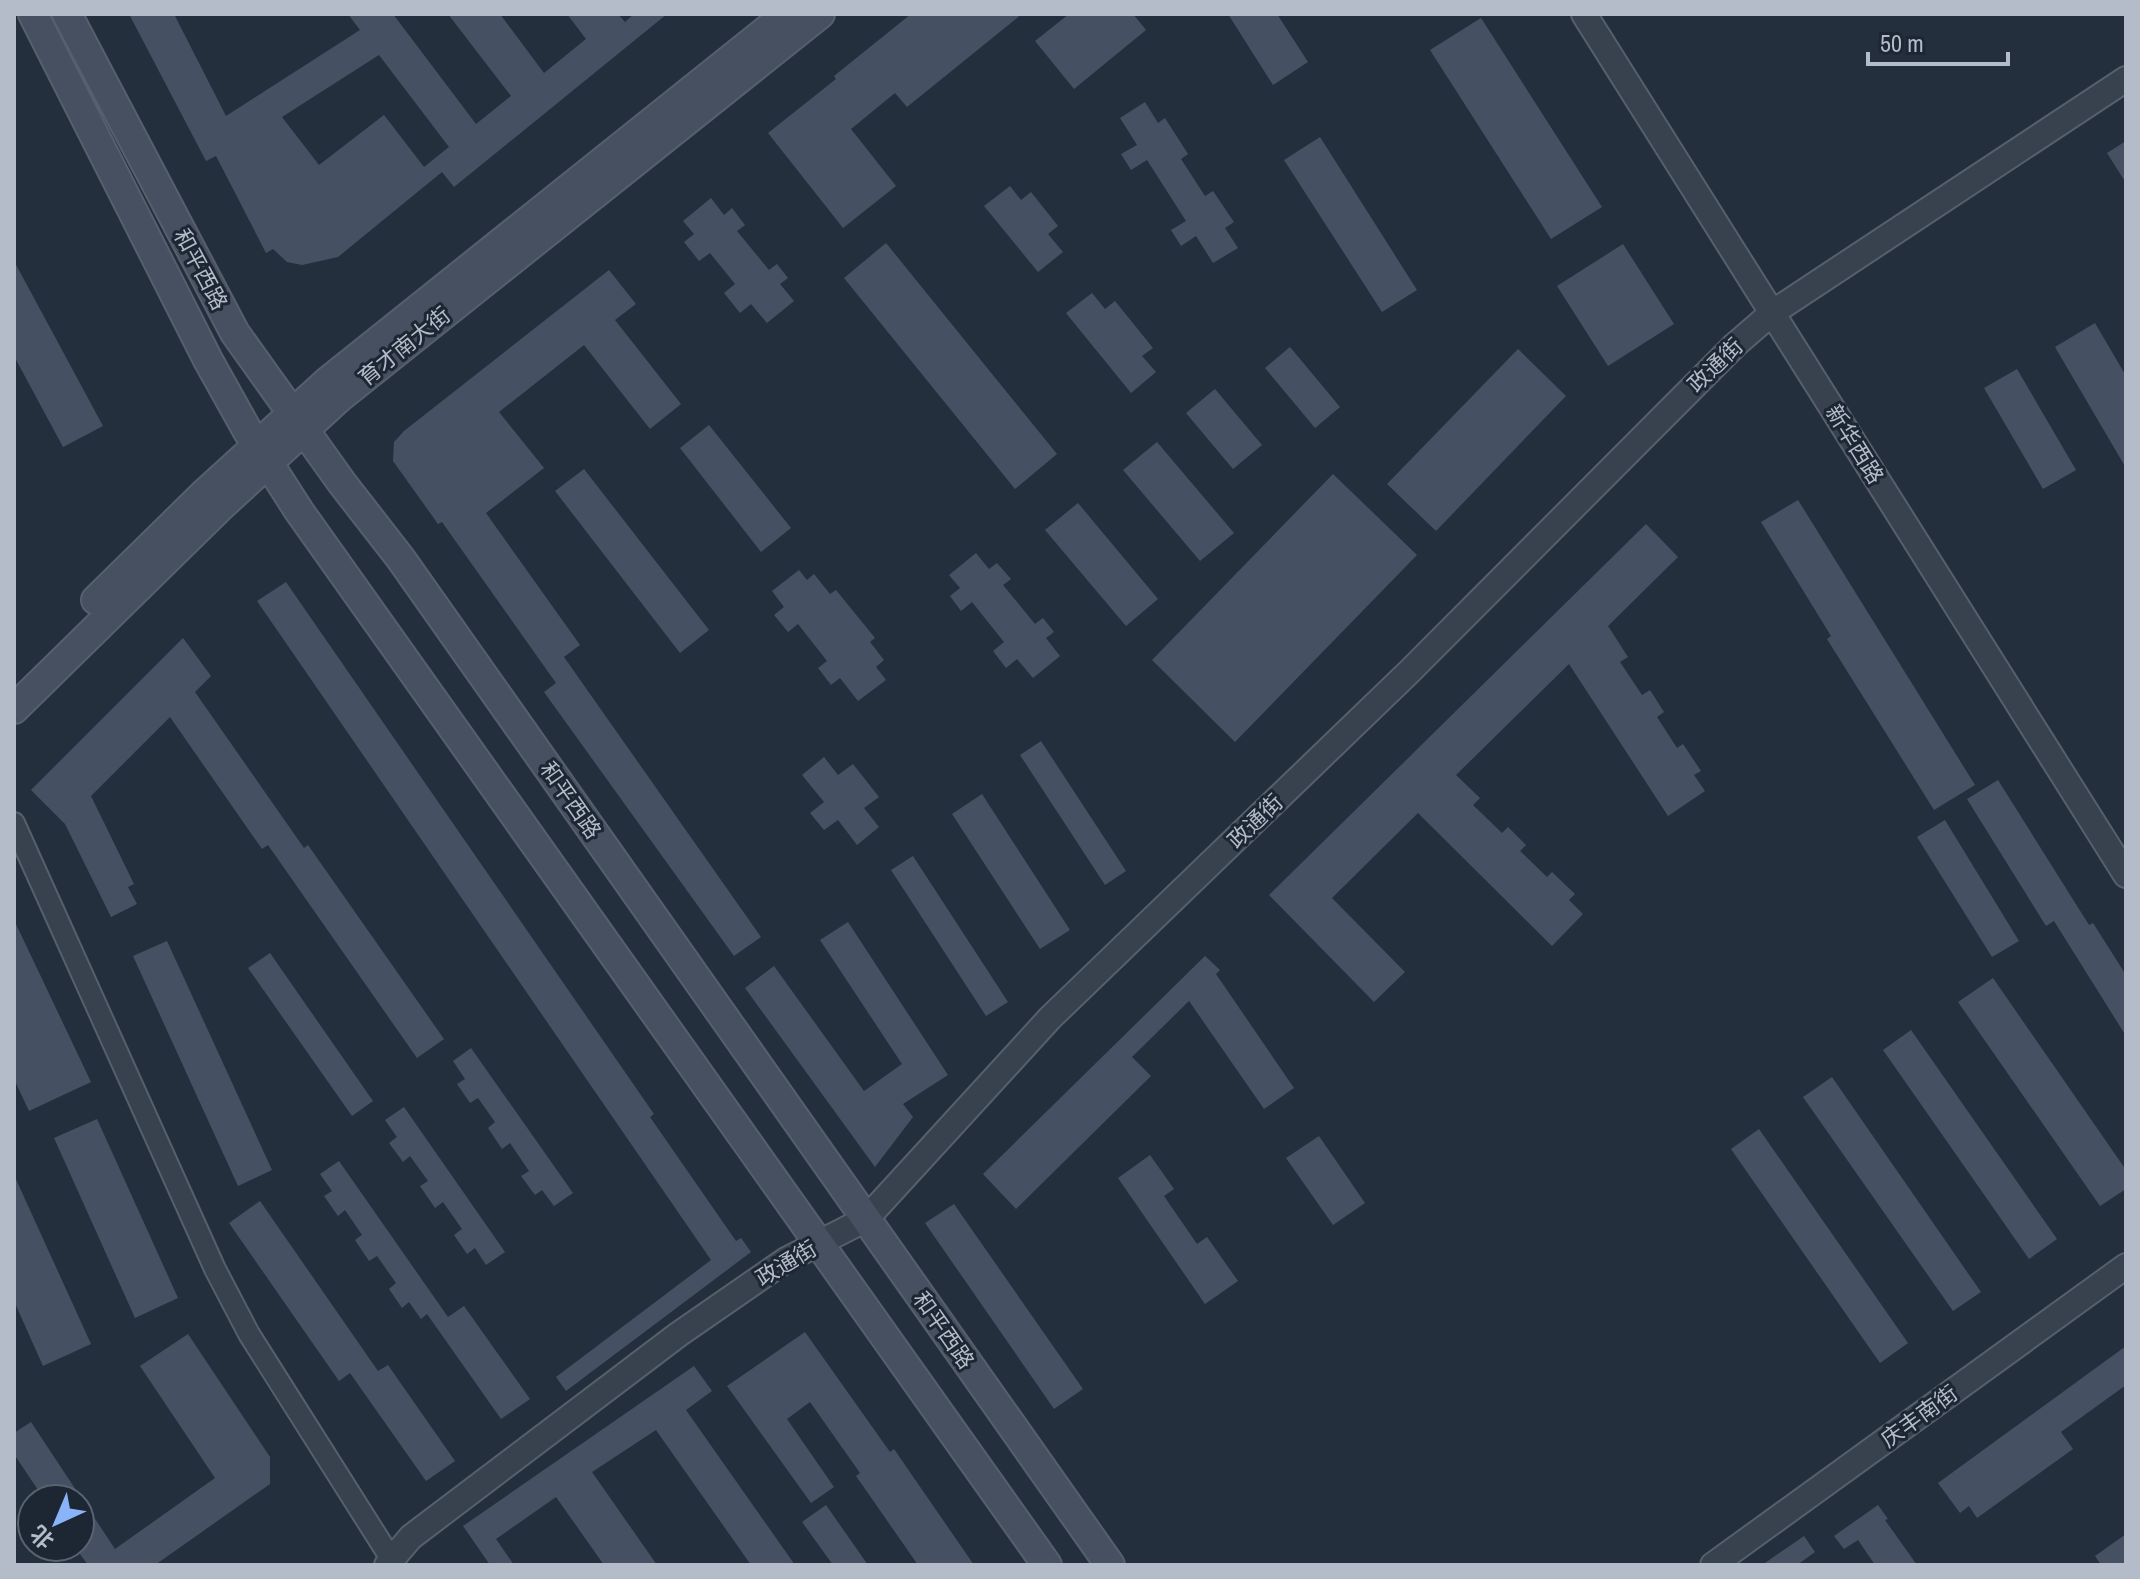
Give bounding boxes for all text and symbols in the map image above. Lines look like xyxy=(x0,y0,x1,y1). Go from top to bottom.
scale bar xyxy=(1868,16,2008,66)
text: 50 m xyxy=(1880,27,1924,59)
street label: 和平西路 xyxy=(167,223,235,315)
street label: 育才南大街 xyxy=(352,300,456,392)
street label: 政通街 xyxy=(1681,331,1749,399)
street label: 新华西路 xyxy=(1819,399,1891,489)
street label: 和平西路 xyxy=(533,755,609,845)
street label: 政通街 xyxy=(1221,787,1289,855)
street label: 政通街 xyxy=(750,1233,822,1293)
street label: 和平西路 xyxy=(906,1285,982,1375)
street label: 庆丰南街 xyxy=(1875,1378,1963,1454)
north arrow xyxy=(16,1483,96,1563)
text: 北 xyxy=(24,1519,60,1556)

